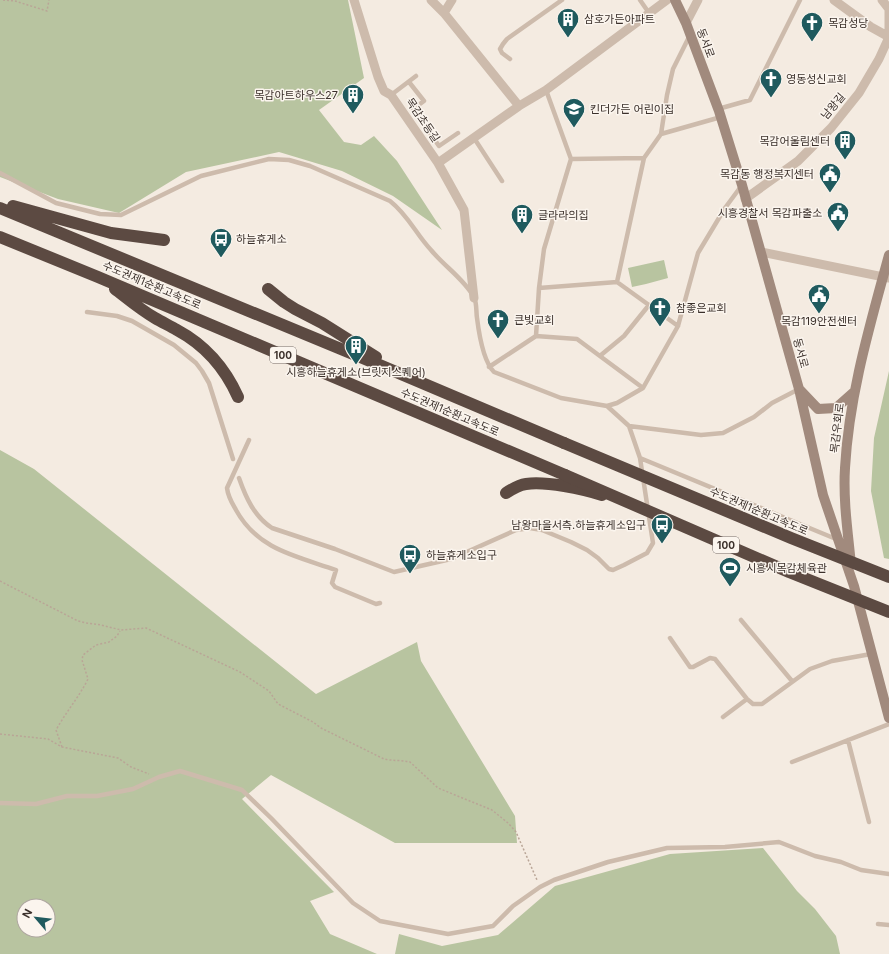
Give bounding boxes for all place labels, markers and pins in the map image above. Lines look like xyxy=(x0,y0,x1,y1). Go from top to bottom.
building icon: 삼호가든아파트 xyxy=(555,6,581,39)
church icon: 목감성당 xyxy=(799,10,825,43)
place label: 삼호가든아파트 xyxy=(584,12,655,26)
place label: 목감성당 xyxy=(828,16,868,30)
church icon: 영동성신교회 xyxy=(758,66,784,99)
place label: 영동성신교회 xyxy=(786,72,847,86)
building icon: 목감아트하우스27 xyxy=(340,82,366,115)
place label: 목감아트하우스27 xyxy=(254,88,338,102)
school or university icon: 킨더가든 어린이집 xyxy=(561,96,587,129)
place label: 킨더가든 어린이집 xyxy=(590,102,674,116)
building icon: 목감어울림센터 xyxy=(832,128,858,161)
place label: 목감어울림센터 xyxy=(759,134,830,148)
public building icon: 목감동 행정복지센터 xyxy=(817,161,843,194)
place label: 목감동 행정복지센터 xyxy=(720,167,814,181)
public building icon: 시흥경찰서 목감파출소 xyxy=(825,200,851,233)
building icon: 글라라의집 xyxy=(509,202,535,235)
place label: 시흥경찰서 목감파출소 xyxy=(718,206,822,220)
place label: 글라라의집 xyxy=(538,208,589,222)
bus stop icon: 하늘휴게소 xyxy=(208,226,234,259)
place label: 하늘휴게소 xyxy=(236,232,287,246)
public building icon: 목감119안전센터 xyxy=(806,282,832,315)
church icon: 참좋은교회 xyxy=(647,295,673,328)
place label: 참좋은교회 xyxy=(676,301,727,315)
church icon: 큰빛교회 xyxy=(485,307,511,340)
place label: 큰빛교회 xyxy=(514,313,554,327)
place label: 목감119안전센터 xyxy=(781,314,857,328)
building icon: 시흥하늘휴게소(브릿지스퀘어) xyxy=(343,333,369,366)
place label: 시흥하늘휴게소(브릿지스퀘어) xyxy=(286,365,426,379)
bus stop icon: 남왕마을서측.하늘휴게소입구 xyxy=(649,512,675,545)
place label: 남왕마을서측.하늘휴게소입구 xyxy=(511,518,646,532)
bus stop icon: 하늘휴게소입구 xyxy=(397,542,423,575)
place label: 하늘휴게소입구 xyxy=(426,548,497,562)
sports icon: 시흥시목감체육관 xyxy=(717,555,743,588)
place label: 시흥시목감체육관 xyxy=(746,561,827,575)

